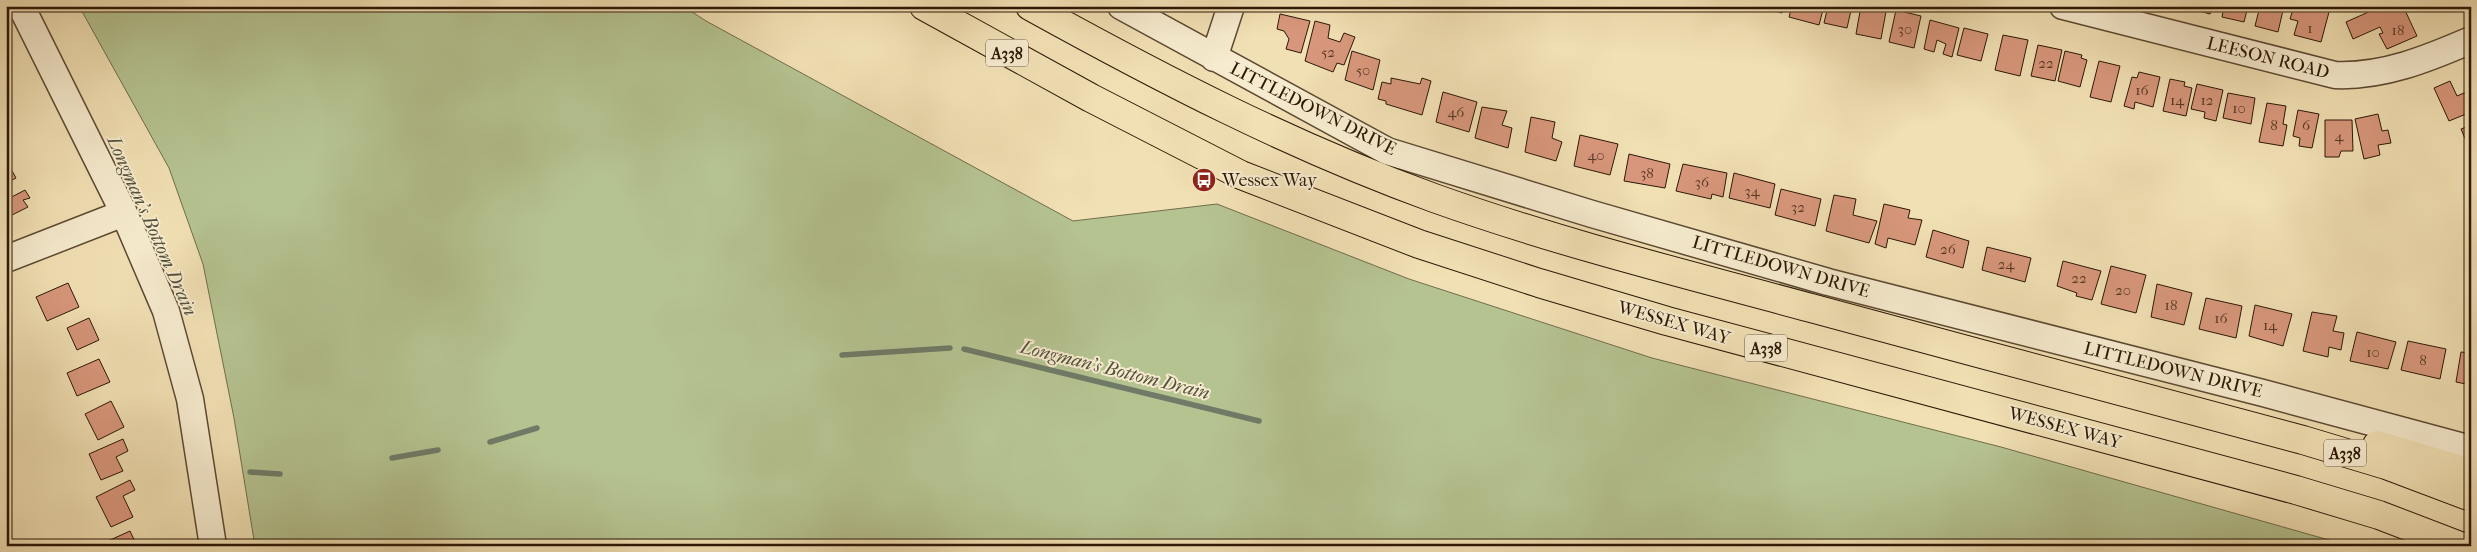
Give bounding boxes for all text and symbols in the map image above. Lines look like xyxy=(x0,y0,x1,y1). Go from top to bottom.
house number: 1 xyxy=(2307,19,2313,37)
house number: 30 xyxy=(1898,20,1912,38)
house number: 18 xyxy=(2392,21,2404,39)
street label: LEESON ROAD xyxy=(2205,33,2331,83)
road number: A338 xyxy=(986,40,1028,66)
house number: 52 xyxy=(1321,43,1335,61)
house number: 22 xyxy=(2038,54,2054,72)
street label: LITTLEDOWN DRIVE xyxy=(1227,58,1399,160)
house number: 50 xyxy=(1356,61,1370,79)
house number: 16 xyxy=(2135,81,2150,99)
house number: 14 xyxy=(2170,91,2185,109)
house number: 12 xyxy=(2200,91,2214,109)
house number: 10 xyxy=(2232,99,2246,117)
house number: 46 xyxy=(1448,103,1465,121)
house number: 8 xyxy=(2270,116,2278,134)
house number: 6 xyxy=(2302,116,2311,134)
house number: 4 xyxy=(2335,127,2345,145)
water label: Longman's Bottom Drain xyxy=(102,131,202,319)
house number: 40 xyxy=(1587,146,1605,164)
house number: 38 xyxy=(1640,164,1654,182)
bus stop icon: Wessex Way xyxy=(1191,167,1217,193)
place label: Wessex Way xyxy=(1221,170,1318,191)
house number: 36 xyxy=(1695,173,1710,191)
house number: 34 xyxy=(1744,182,1761,200)
house number: 32 xyxy=(1791,198,1805,216)
street label: LITTLEDOWN DRIVE xyxy=(1690,232,1872,302)
house number: 26 xyxy=(1940,240,1957,258)
house number: 24 xyxy=(1998,255,2015,273)
house number: 22 xyxy=(2071,269,2087,287)
house number: 20 xyxy=(2115,281,2131,299)
house number: 18 xyxy=(2165,296,2177,314)
street label: WESSEX WAY xyxy=(1614,297,1733,349)
house number: 16 xyxy=(2214,309,2229,327)
house number: 14 xyxy=(2263,316,2278,334)
road number: A338 xyxy=(1745,334,1787,362)
water label: Longman's Bottom Drain xyxy=(1016,335,1212,404)
street label: LITTLEDOWN DRIVE xyxy=(2081,338,2265,402)
house number: 10 xyxy=(2366,343,2380,361)
house number: 8 xyxy=(2419,351,2427,369)
street label: WESSEX WAY xyxy=(2005,403,2124,453)
road number: A338 xyxy=(2324,439,2366,466)

